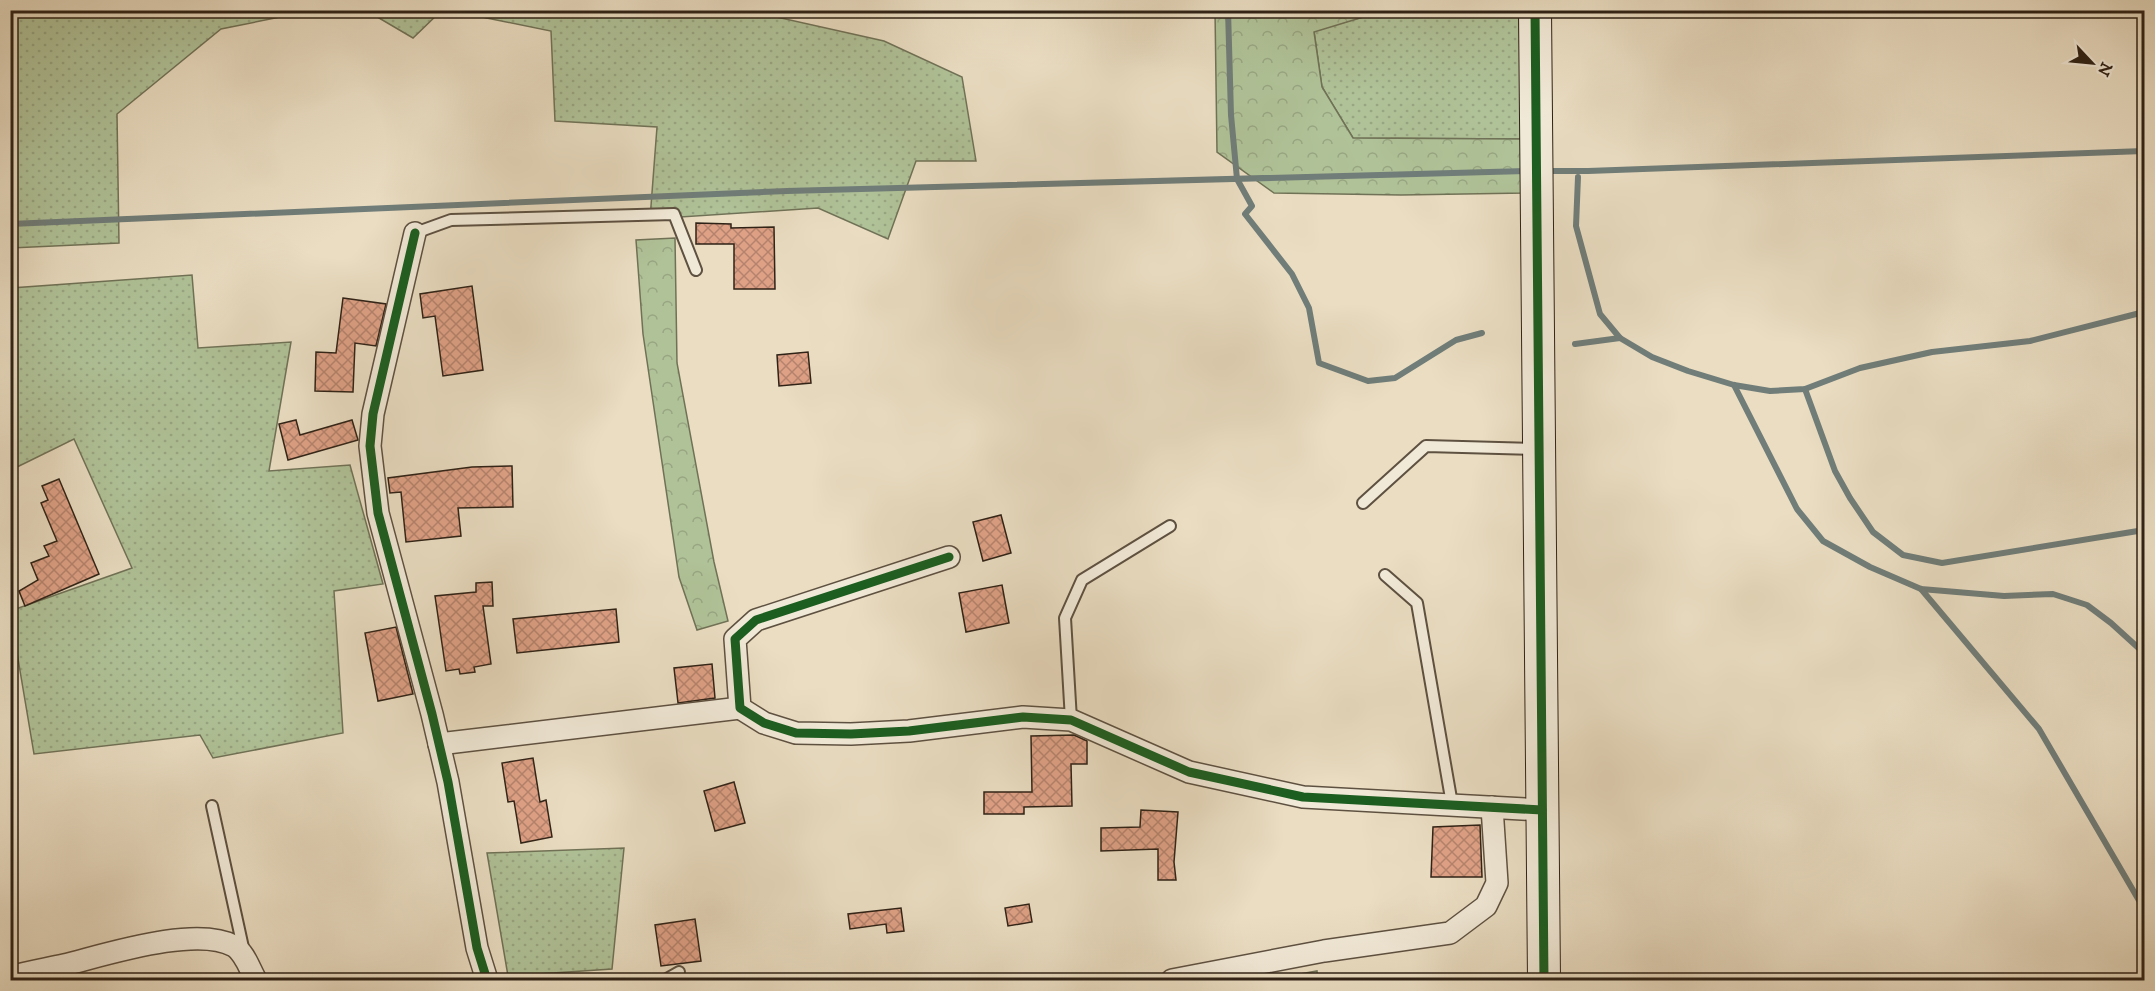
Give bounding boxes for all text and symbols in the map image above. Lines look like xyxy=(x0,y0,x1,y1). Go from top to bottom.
north arrow xyxy=(2062,33,2122,93)
text: N xyxy=(2093,59,2116,79)

